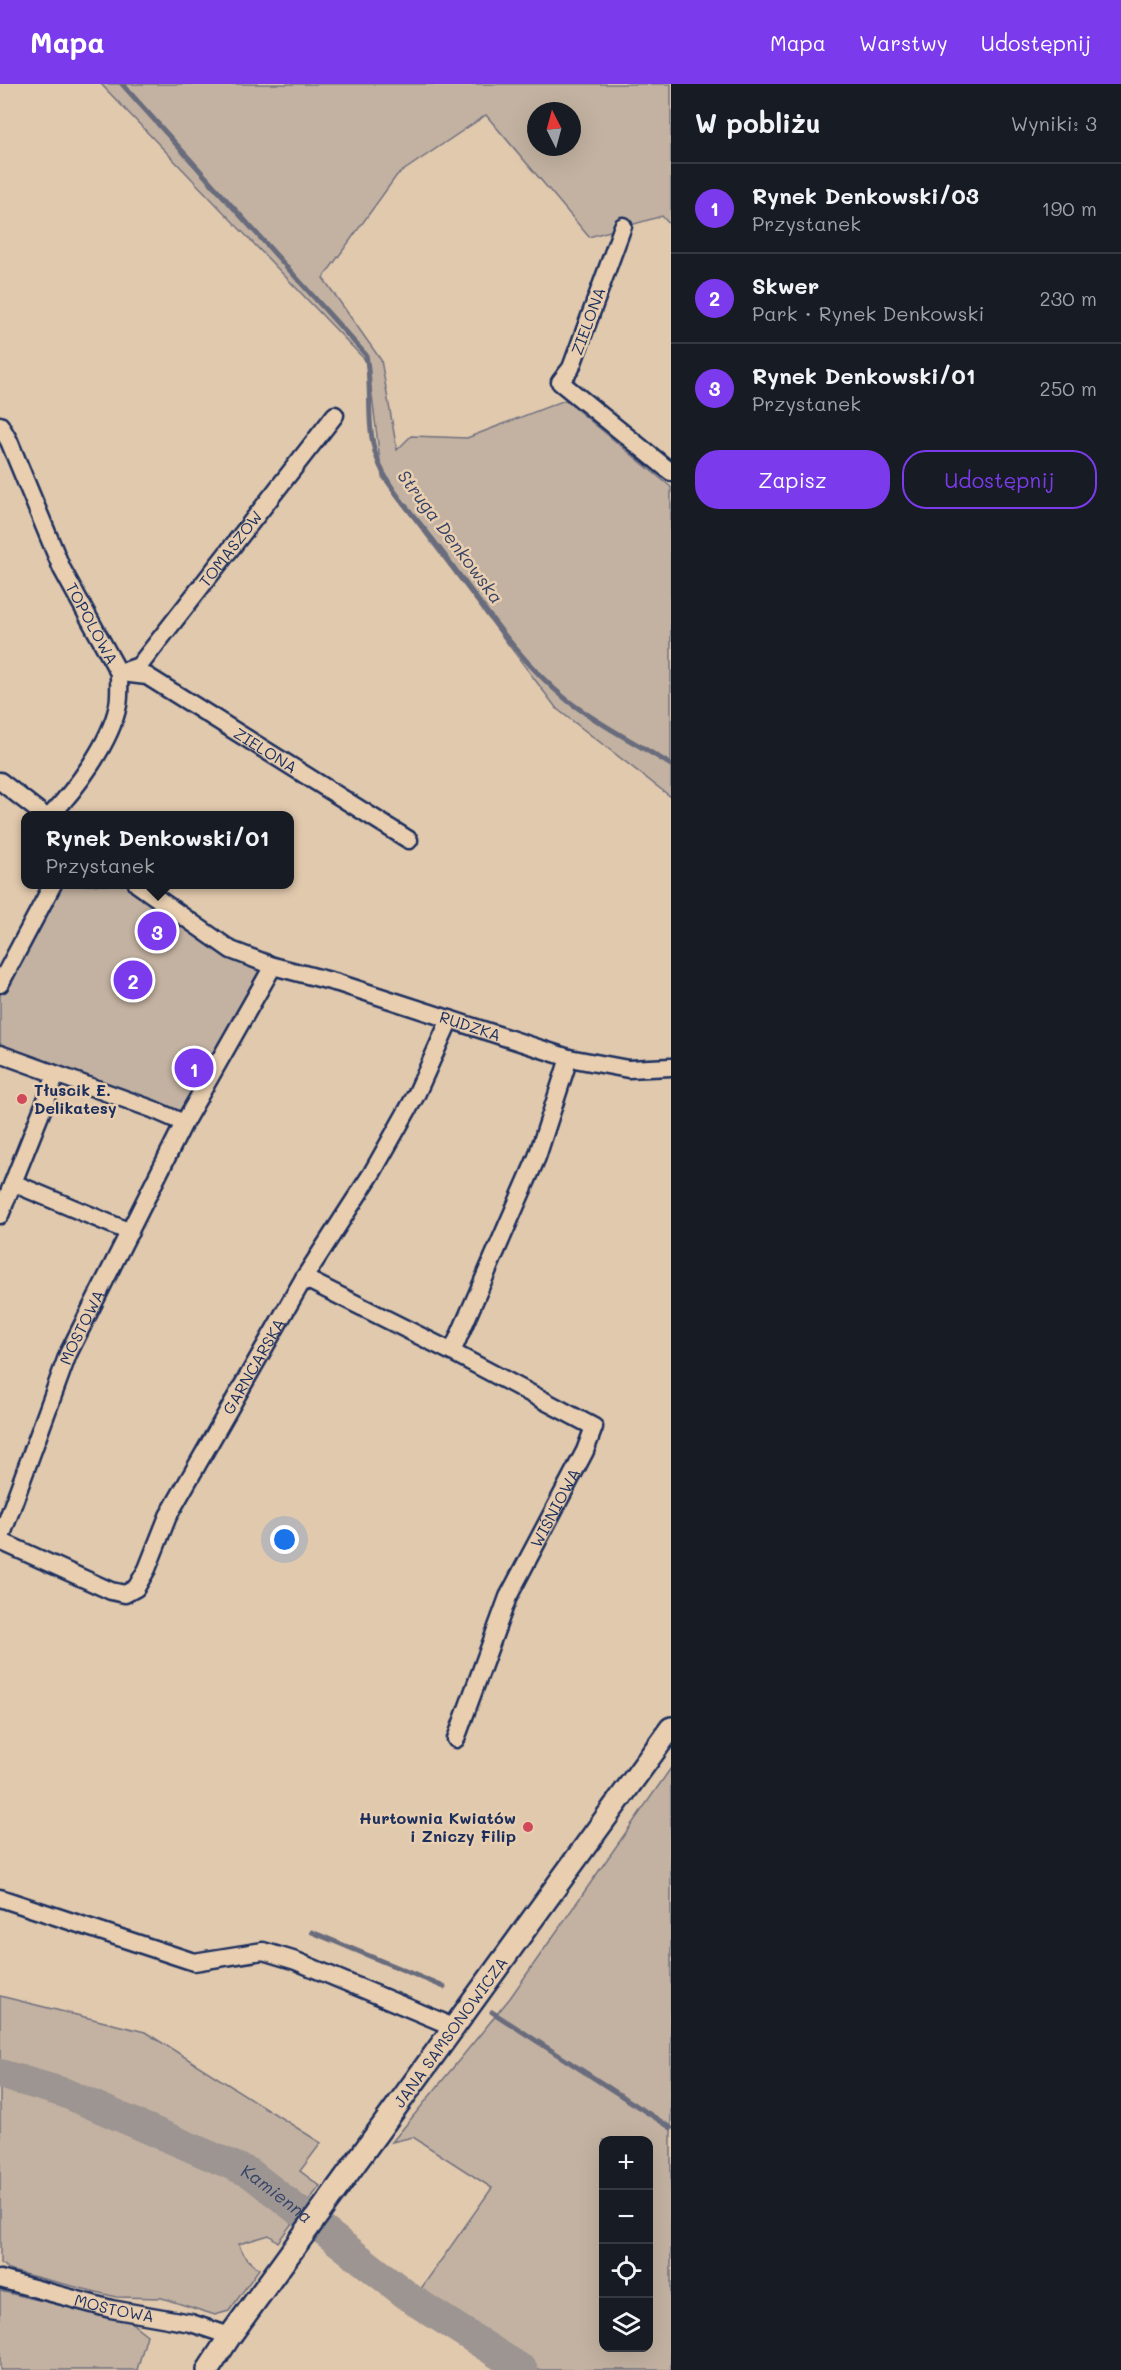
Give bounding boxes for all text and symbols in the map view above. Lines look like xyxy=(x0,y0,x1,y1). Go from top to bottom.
text: Mapa xyxy=(30,24,105,60)
text: Mapa xyxy=(770,29,826,56)
text: Warstwy xyxy=(859,29,948,56)
text: Udostępnij xyxy=(981,29,1091,56)
north arrow xyxy=(527,102,581,156)
text: W pobliżu xyxy=(695,106,821,140)
text: Wyniki: 3 xyxy=(1011,110,1097,136)
text: Rynek Denkowski/03 xyxy=(752,181,979,210)
text: 1 xyxy=(710,195,719,221)
text: 190 m xyxy=(1042,195,1097,221)
text: Przystanek xyxy=(752,210,861,236)
text: Skwer xyxy=(752,271,819,300)
street label: ZIELONA xyxy=(566,284,610,358)
text: 2 xyxy=(709,285,720,311)
text: 230 m xyxy=(1039,285,1097,311)
text: Park · Rynek Denkowski xyxy=(752,300,984,326)
text: Rynek Denkowski/01 xyxy=(752,361,975,390)
text: 3 xyxy=(709,375,721,401)
text: 250 m xyxy=(1040,375,1097,401)
text: Przystanek xyxy=(752,390,861,416)
button: Zapisz xyxy=(695,450,890,509)
button: Udostępnij xyxy=(902,450,1097,509)
water label: Struga Denkowska xyxy=(393,465,509,608)
street label: TOMASZÓW xyxy=(194,506,267,591)
street label: TOPOLOWA xyxy=(61,579,123,668)
street label: ZIELONA xyxy=(230,722,301,777)
popup xyxy=(21,811,294,889)
text: Rynek Denkowski/01 xyxy=(46,823,269,852)
text: Przystanek xyxy=(46,852,155,878)
pin: 3 xyxy=(138,908,176,954)
pin: 2 xyxy=(114,958,152,1002)
street label: RUDZKA xyxy=(437,1006,504,1045)
pin: 1 xyxy=(174,1046,214,1090)
place label: Tłuscik E. Delikatesy xyxy=(34,1079,117,1118)
marker: Tłuscik E. Delikatesy xyxy=(15,1092,29,1106)
street label: MOSTOWA xyxy=(54,1286,109,1367)
street label: GARNCARSKA xyxy=(217,1314,289,1418)
street label: WIŚNIOWA xyxy=(525,1464,584,1551)
your location xyxy=(270,1525,299,1554)
place label: Hurtownia Kwiatów i Zniczy Filip xyxy=(359,1807,516,1846)
marker: Hurtownia Kwiatów i Zniczy Filip xyxy=(521,1820,535,1834)
street label: JANA SAMSONOWICZA xyxy=(388,1952,512,2111)
map controls xyxy=(599,2136,653,2352)
button: + xyxy=(599,2136,653,2190)
water label: Kamienna xyxy=(238,2158,318,2228)
button: − xyxy=(599,2190,653,2244)
button: locate xyxy=(599,2244,653,2298)
street label: MOSTOWA xyxy=(72,2289,156,2326)
button: layers xyxy=(599,2298,653,2352)

